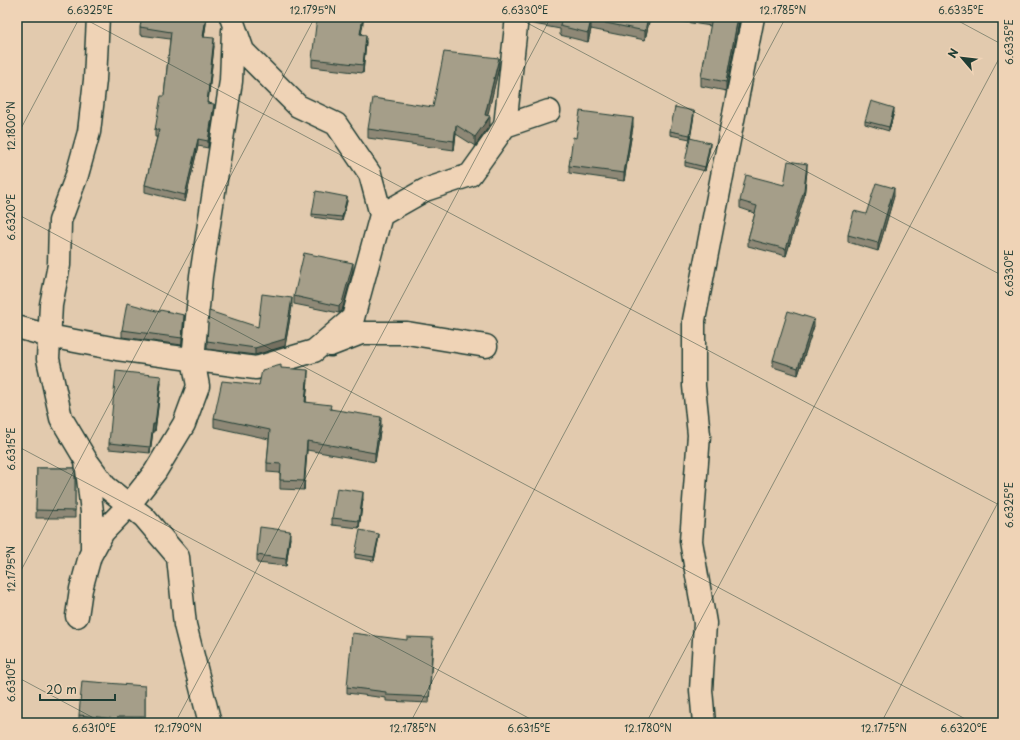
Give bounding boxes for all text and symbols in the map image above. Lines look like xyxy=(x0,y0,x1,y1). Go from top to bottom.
text: 6.6325°E xyxy=(67,2,113,17)
text: 12.1795°N xyxy=(290,2,336,17)
text: 6.6330°E xyxy=(502,2,548,17)
text: 12.1785°N xyxy=(760,2,807,17)
text: 6.6335°E xyxy=(938,2,984,17)
text: 6.6335°E xyxy=(1001,19,1016,65)
north arrow xyxy=(942,38,982,78)
text: N xyxy=(943,45,962,61)
text: 12.1800°N xyxy=(3,101,18,151)
text: 6.6320°E xyxy=(3,194,18,240)
text: 6.6330°E xyxy=(1001,250,1016,296)
text: 6.6315°E xyxy=(3,428,18,470)
text: 6.6325°E xyxy=(1001,482,1016,528)
text: 12.1795°N xyxy=(3,546,18,592)
text: 6.6310°E xyxy=(3,658,18,702)
scale bar xyxy=(40,676,115,702)
text: 20 m xyxy=(46,680,77,698)
text: 6.6310°E xyxy=(72,720,116,735)
text: 12.1790°N xyxy=(154,720,202,735)
text: 12.1785°N xyxy=(390,720,437,735)
text: 6.6315°E xyxy=(508,720,550,735)
text: 12.1780°N xyxy=(624,720,672,735)
text: 12.1775°N xyxy=(861,720,907,735)
text: 6.6320°E xyxy=(941,720,987,735)

